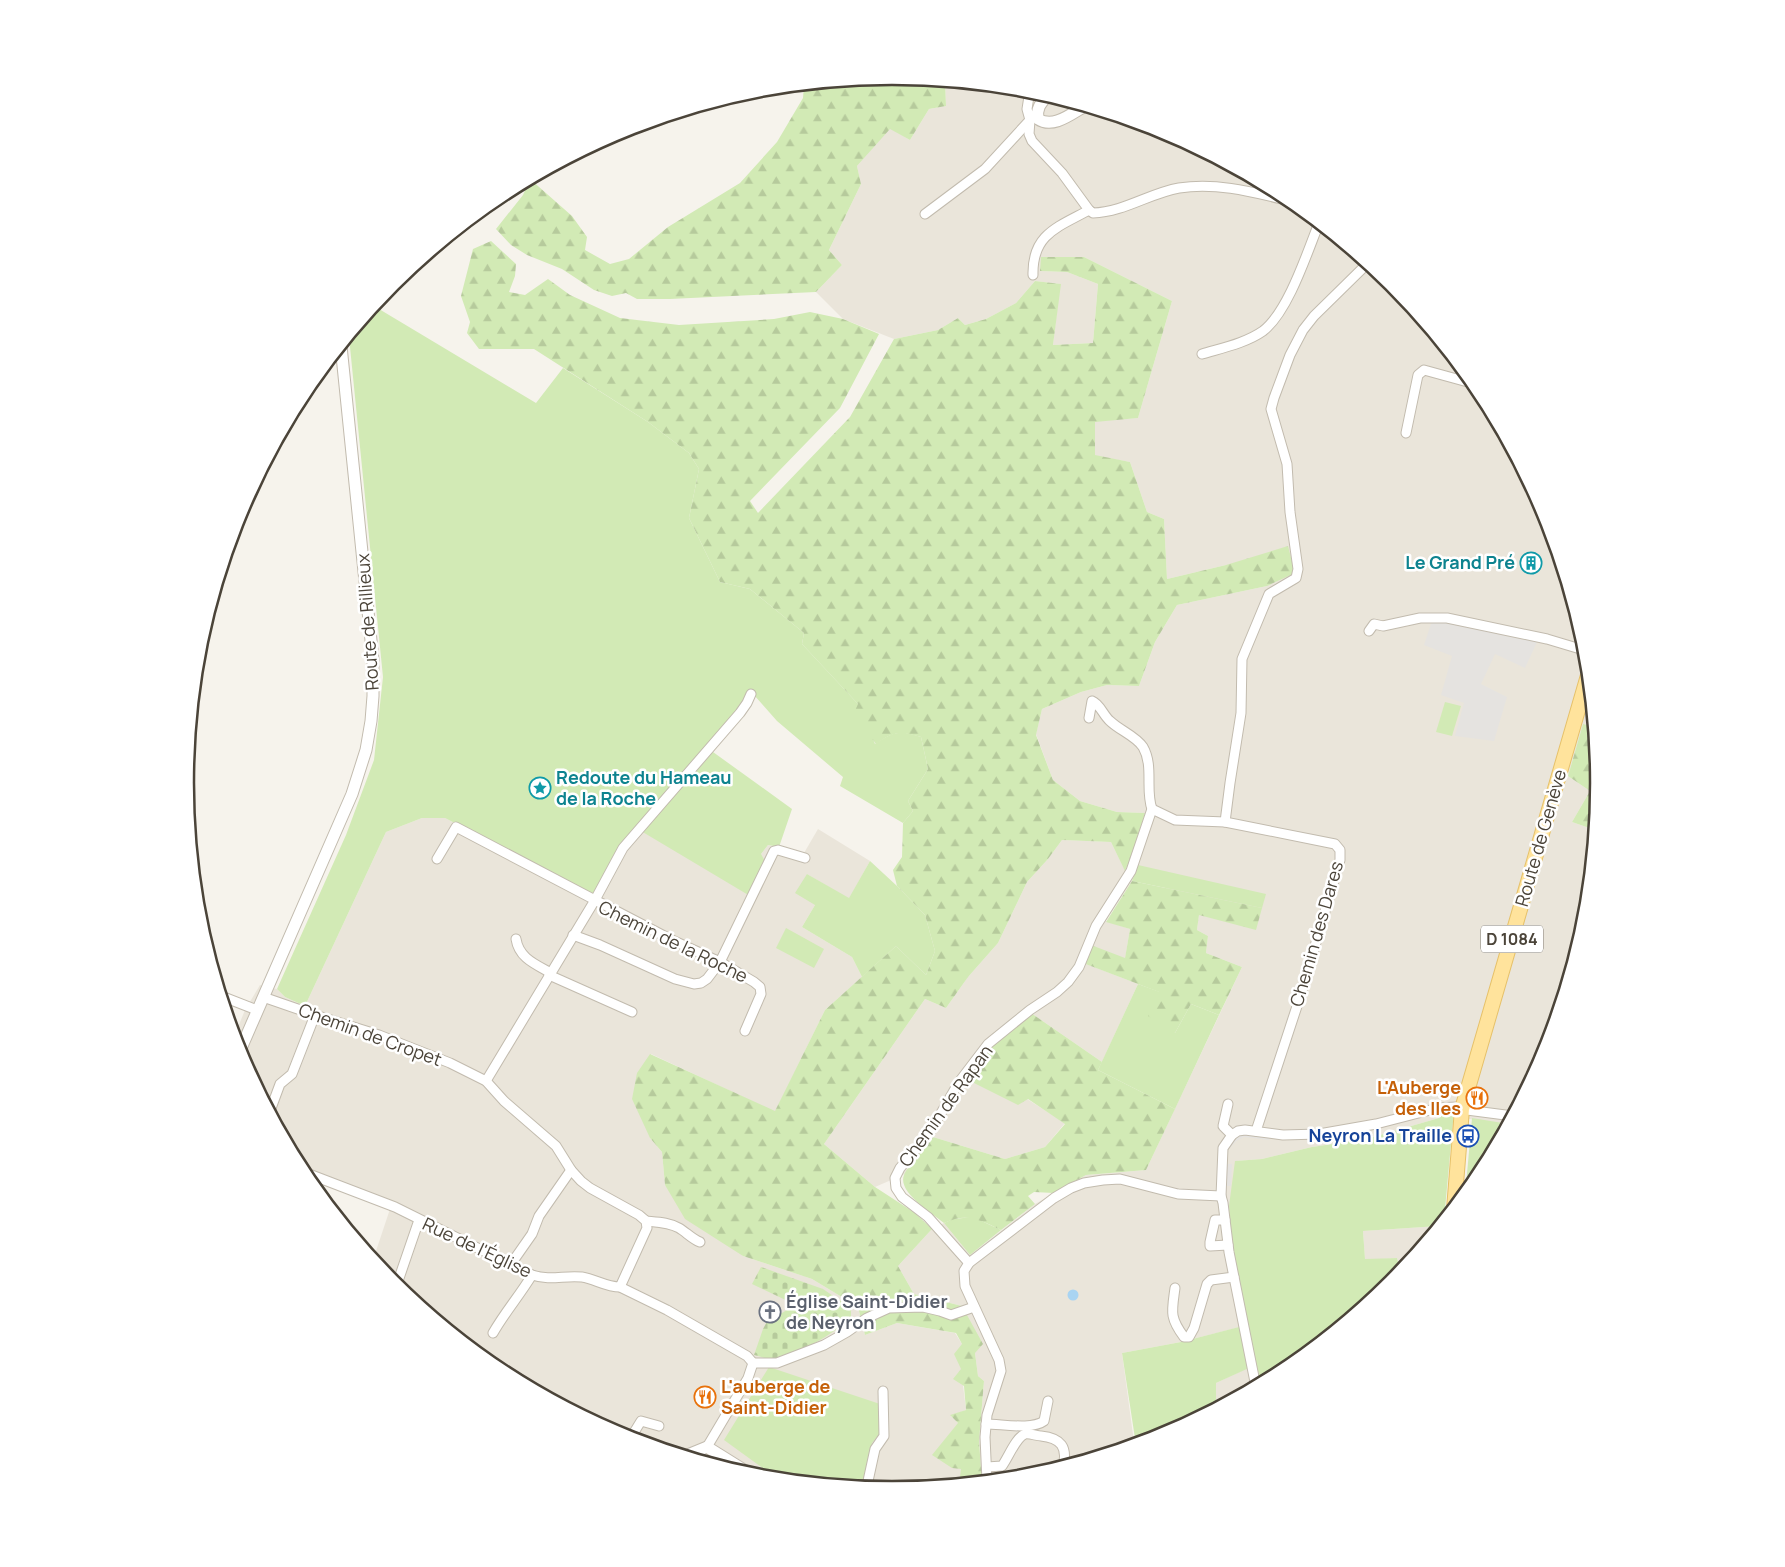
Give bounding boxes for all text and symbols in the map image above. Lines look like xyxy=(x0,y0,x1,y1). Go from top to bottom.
place label: Le Grand Pré xyxy=(1405,550,1515,574)
building icon: Le Grand Pré xyxy=(1519,551,1543,575)
street label: Route de Rillieux xyxy=(350,552,384,691)
place label: Redoute du Hameau de la Roche xyxy=(556,765,732,810)
street label: Route de Genève xyxy=(1509,766,1571,909)
place icon: Redoute du Hameau de la Roche xyxy=(528,776,552,800)
street label: Chemin des Dares xyxy=(1284,858,1348,1009)
street label: Chemin de la Roche xyxy=(595,895,752,988)
road number: D 1084 xyxy=(1481,926,1543,952)
street label: Chemin de Cropet xyxy=(295,997,445,1071)
street label: Chemin de Rapan xyxy=(893,1040,998,1171)
place label: L'Auberge des Iles xyxy=(1377,1075,1461,1120)
restaurant icon: L'Auberge des Iles xyxy=(1465,1086,1489,1110)
place label: Neyron La Traille xyxy=(1308,1123,1452,1147)
bus stop icon: Neyron La Traille xyxy=(1456,1124,1480,1148)
street label: Rue de l'Église xyxy=(419,1211,536,1283)
place label: Église Saint-Didier de Neyron xyxy=(786,1289,948,1334)
church icon: Église Saint-Didier de Neyron xyxy=(758,1300,782,1324)
place label: L'auberge de Saint-Didier xyxy=(721,1374,831,1419)
restaurant icon: L'auberge de Saint-Didier xyxy=(693,1385,717,1409)

